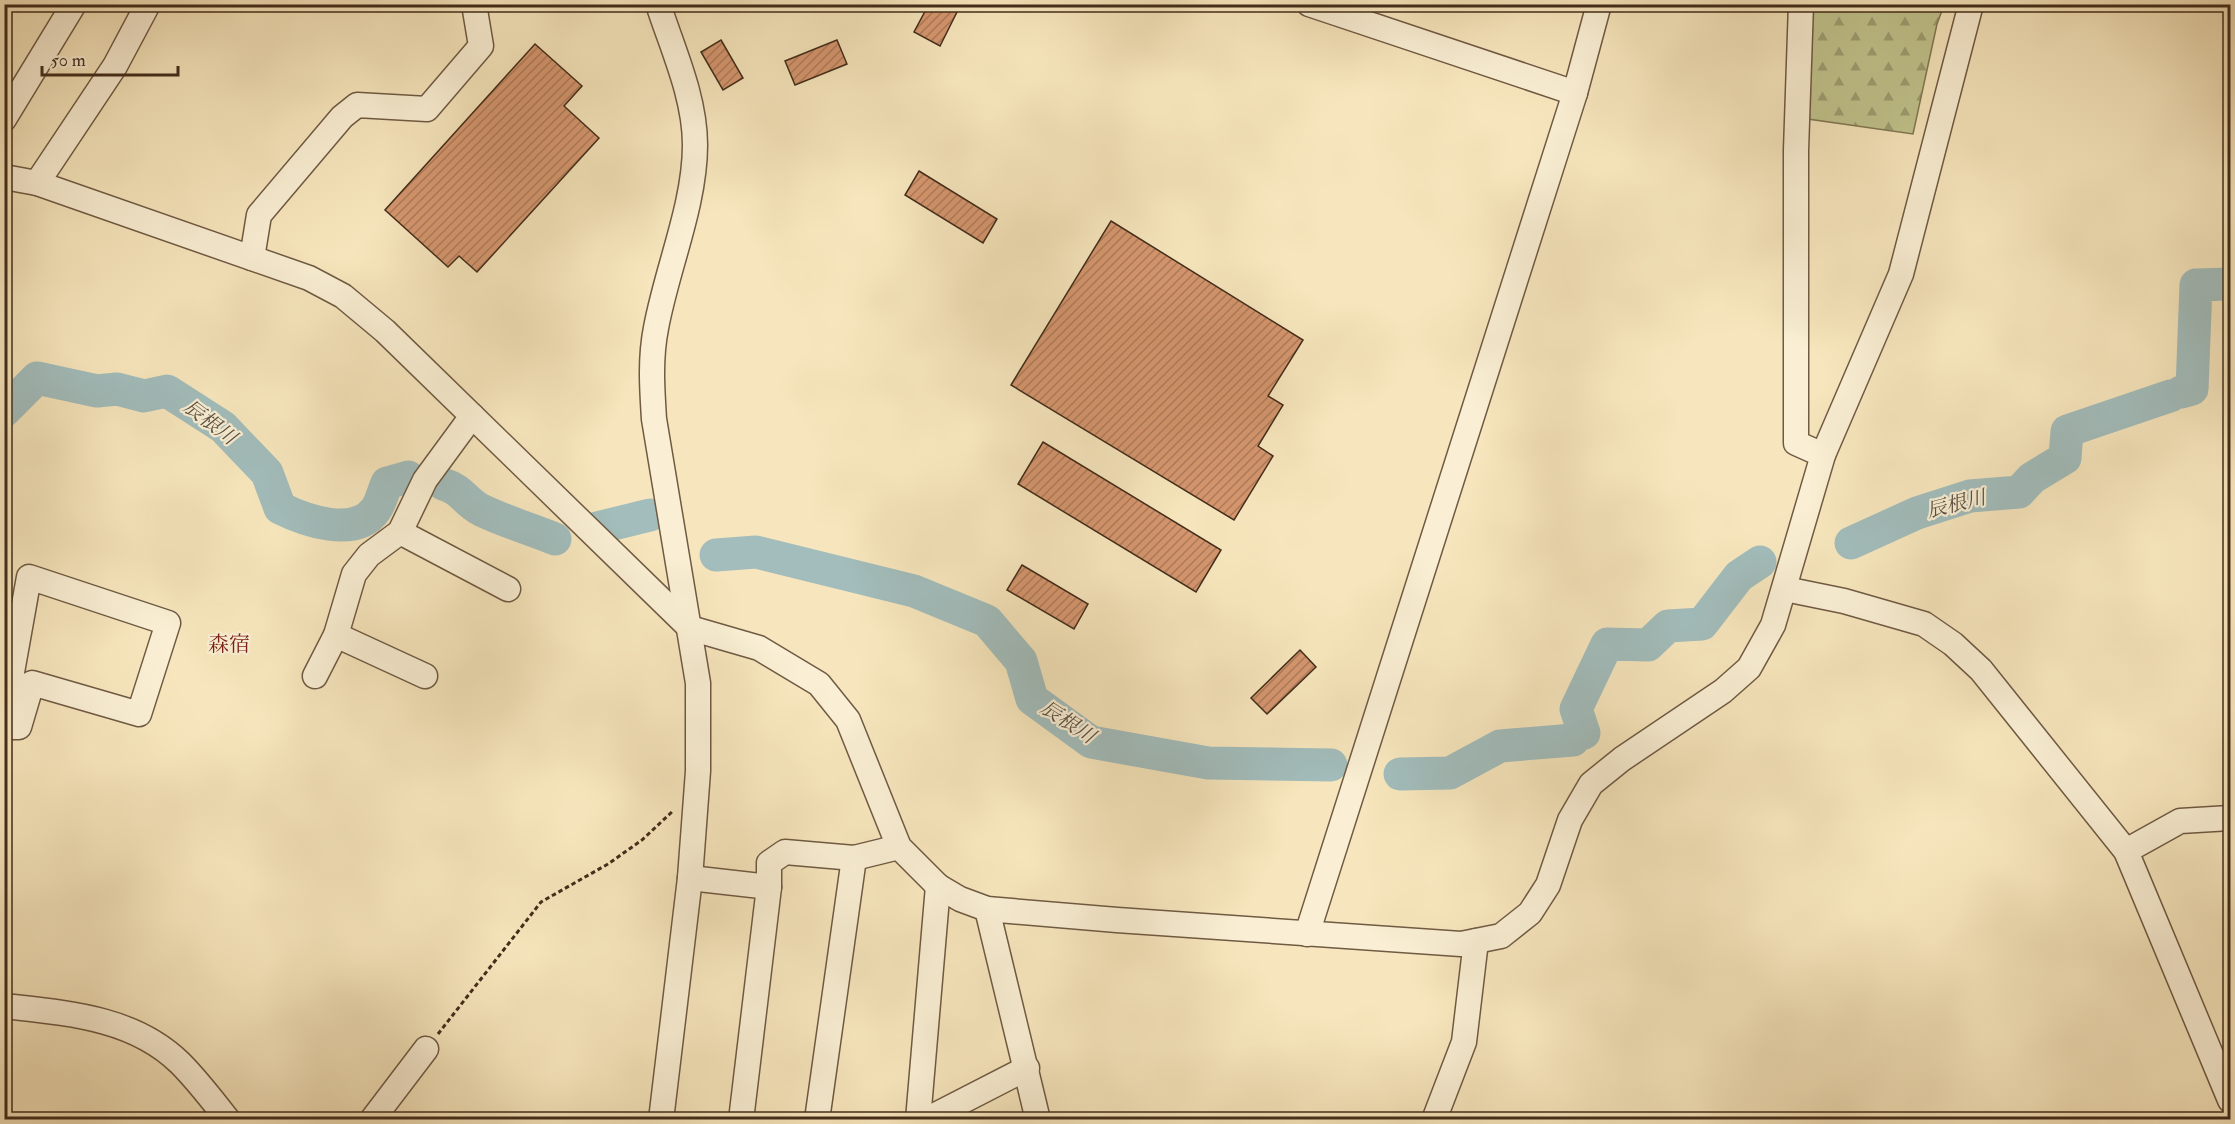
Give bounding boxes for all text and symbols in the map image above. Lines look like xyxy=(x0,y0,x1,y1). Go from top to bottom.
scale bar xyxy=(42,39,178,77)
text: 50 m xyxy=(51,49,86,72)
water label: 辰根川 xyxy=(179,394,243,451)
water label: 辰根川 xyxy=(1924,484,1990,523)
district label: 森宿 xyxy=(208,631,250,658)
water label: 辰根川 xyxy=(1036,695,1102,750)

